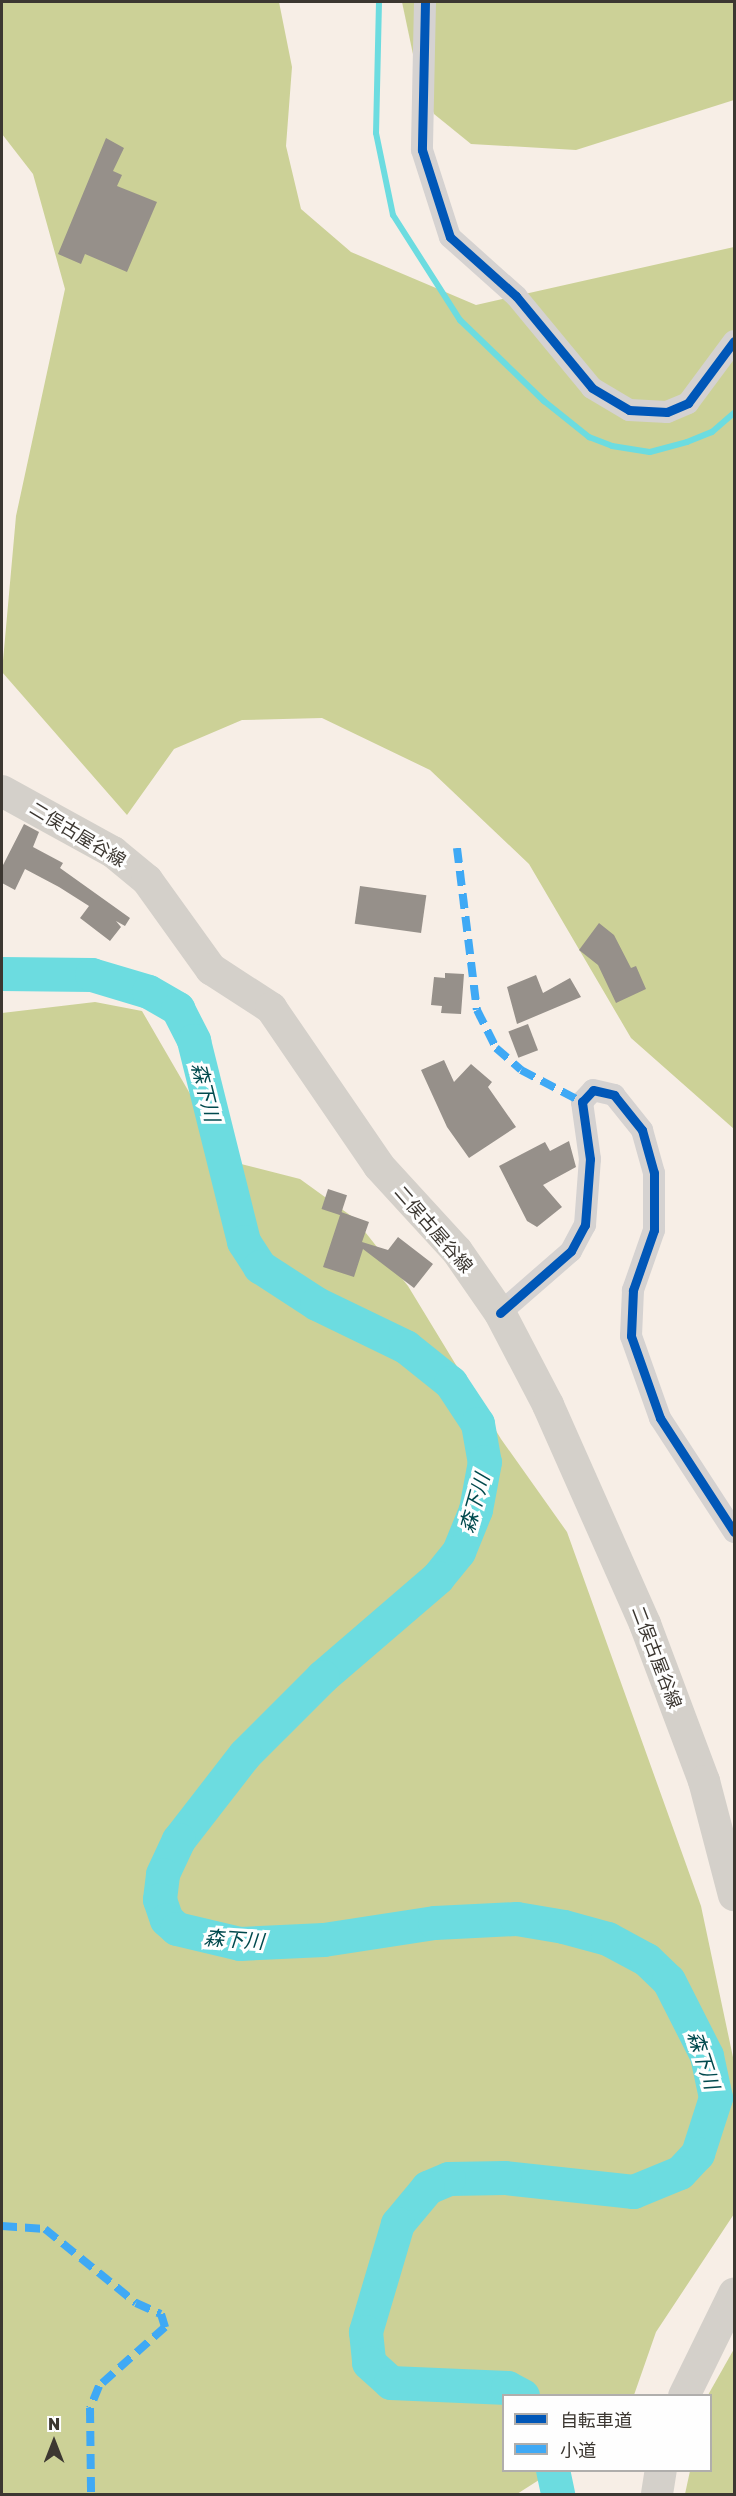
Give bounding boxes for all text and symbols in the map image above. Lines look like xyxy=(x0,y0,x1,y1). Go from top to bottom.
street label: 二俣古屋谷線 xyxy=(26,797,130,871)
water label: 森下川 xyxy=(187,1060,225,1124)
street label: 二俣古屋谷線 xyxy=(390,1181,478,1277)
water label: 森下川 xyxy=(454,1471,494,1535)
street label: 二俣古屋谷線 xyxy=(628,1603,686,1711)
water label: 森下川 xyxy=(203,1925,265,1953)
water label: 森下川 xyxy=(683,2028,725,2092)
legend xyxy=(502,2394,712,2472)
text: 自転車道 xyxy=(560,2409,632,2431)
north arrow xyxy=(24,2412,84,2472)
text: N xyxy=(48,2414,60,2434)
text: 小道 xyxy=(560,2439,596,2461)

